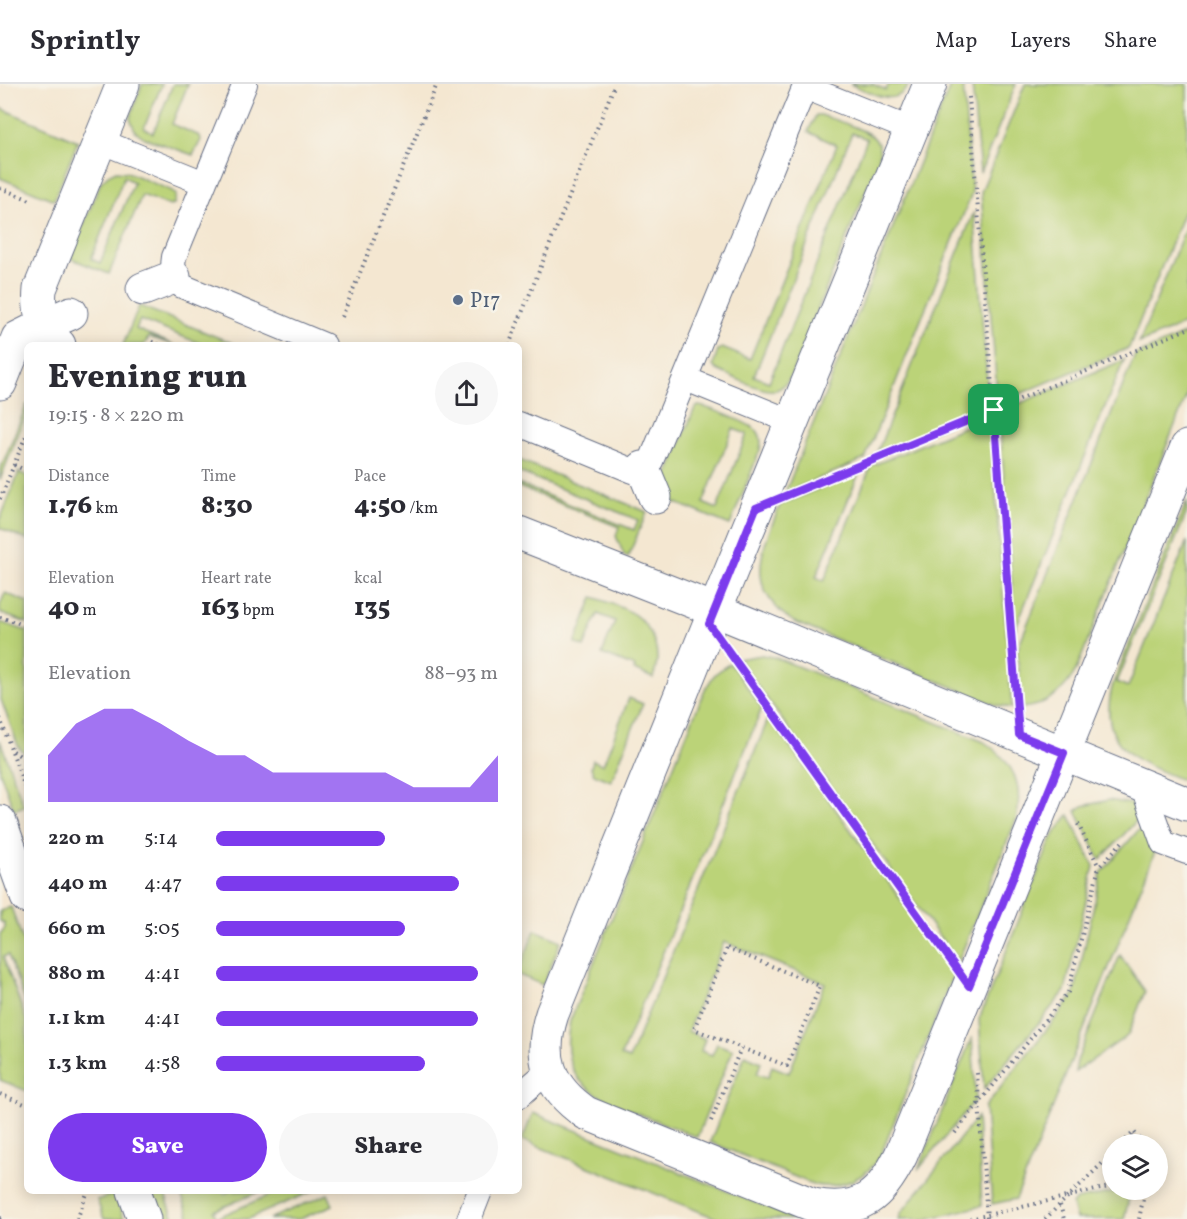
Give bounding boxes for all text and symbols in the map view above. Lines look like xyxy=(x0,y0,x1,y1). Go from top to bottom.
text: Sprintly xyxy=(30,22,140,61)
text: Map xyxy=(935,27,977,56)
text: Layers xyxy=(1010,27,1071,56)
text: Share xyxy=(1104,27,1157,56)
place label: P17 xyxy=(470,287,501,316)
marker: P17 xyxy=(451,293,465,307)
text: Evening run xyxy=(48,356,247,402)
button: share xyxy=(435,362,498,425)
pin xyxy=(968,384,1019,435)
icon: arrive xyxy=(977,393,1010,426)
text: 19:15 · 8 × 220 m xyxy=(48,402,184,430)
text: Distance xyxy=(48,466,109,488)
text: Time xyxy=(201,466,236,488)
text: Pace xyxy=(354,466,386,488)
text: 1.76 xyxy=(48,488,92,524)
text: 8:30 xyxy=(201,488,253,524)
text: 4:50 xyxy=(354,488,406,524)
text: km xyxy=(92,498,118,520)
text: /km xyxy=(406,498,438,520)
text: Elevation xyxy=(48,568,115,590)
text: Heart rate xyxy=(201,568,272,590)
text: kcal xyxy=(354,568,382,590)
text: 40 xyxy=(48,590,79,626)
text: 163 xyxy=(201,590,239,626)
text: 135 xyxy=(354,590,390,626)
text: m xyxy=(79,600,97,622)
text: bpm xyxy=(239,600,275,622)
text: Elevation xyxy=(48,660,131,688)
text: 88–93 m xyxy=(424,660,498,688)
text: 220 m xyxy=(48,825,104,853)
text: 5:14 xyxy=(144,825,178,853)
text: 440 m xyxy=(48,870,108,898)
text: 4:47 xyxy=(144,870,182,898)
text: 660 m xyxy=(48,915,106,943)
text: 5:05 xyxy=(144,915,180,943)
text: 880 m xyxy=(48,960,105,988)
text: 4:41 xyxy=(144,960,180,988)
text: 1.1 km xyxy=(48,1005,105,1033)
text: 4:41 xyxy=(144,1005,180,1033)
text: 1.3 km xyxy=(48,1050,107,1078)
text: 4:58 xyxy=(144,1050,180,1078)
button: Save xyxy=(48,1113,267,1182)
button: Share xyxy=(279,1113,498,1182)
map controls xyxy=(1102,1134,1168,1200)
button: layers xyxy=(1102,1134,1168,1200)

